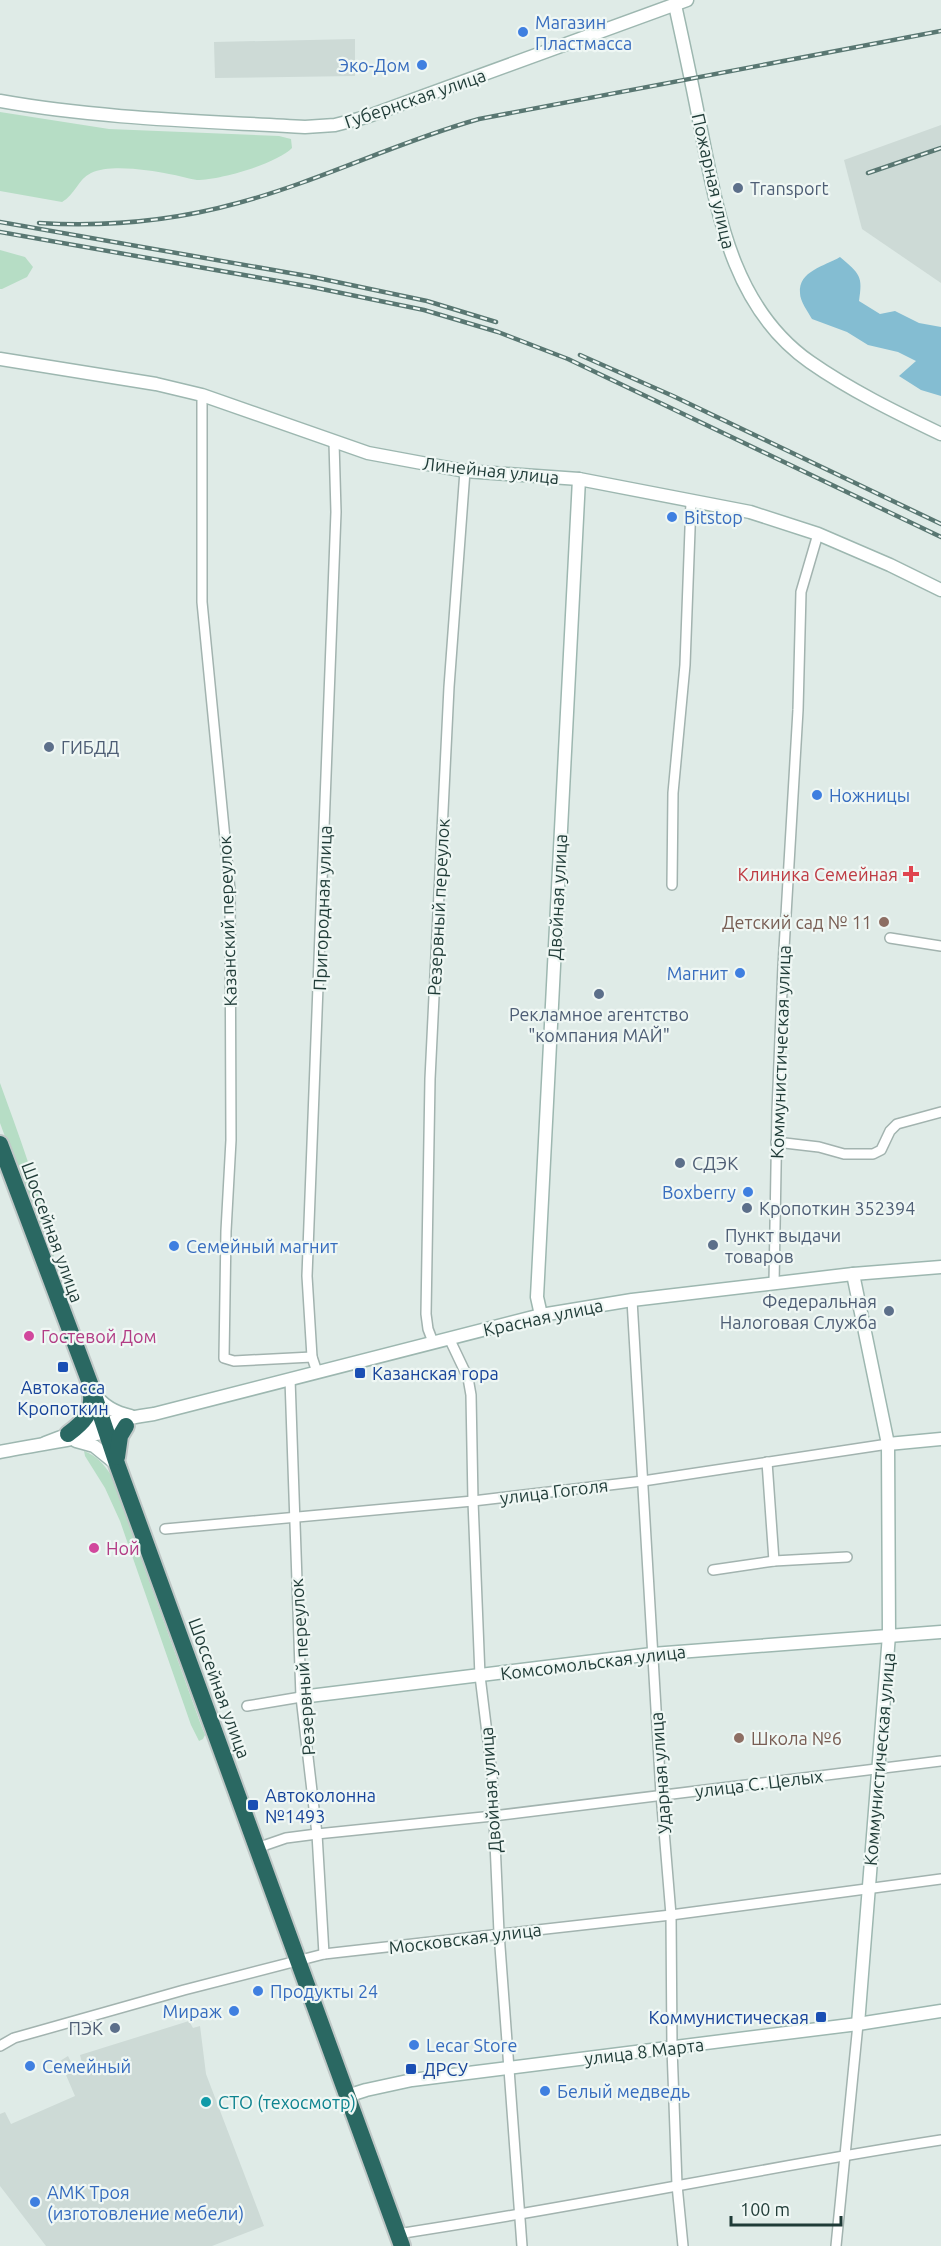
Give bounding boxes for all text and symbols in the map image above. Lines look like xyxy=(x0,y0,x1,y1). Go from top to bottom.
place label: Магазин Пластмасса xyxy=(535,12,632,53)
marker: Магазин Пластмасса xyxy=(516,25,530,39)
place label: Эко-Дом xyxy=(338,55,410,75)
marker: Эко-Дом xyxy=(415,58,429,72)
street label: Губернская улица xyxy=(342,64,488,132)
street label: Пожарная улица xyxy=(689,111,739,251)
place label: Transport xyxy=(750,178,829,198)
marker: Transport xyxy=(731,181,745,195)
street label: Линейная улица xyxy=(422,453,560,487)
place label: Bitstop xyxy=(684,507,743,527)
marker: Bitstop xyxy=(665,510,679,524)
place label: ГИБДД xyxy=(61,737,119,757)
marker: ГИБДД xyxy=(42,740,56,754)
place label: Ножницы xyxy=(829,785,910,805)
marker: Ножницы xyxy=(810,788,824,802)
street label: Резервный переулок xyxy=(423,818,453,996)
street label: Пригородная улица xyxy=(309,825,335,991)
street label: Двойная улица xyxy=(544,833,570,961)
street label: Казанский переулок xyxy=(214,835,240,1007)
place label: Клиника Семейная xyxy=(738,864,898,884)
marker: Клиника Семейная xyxy=(902,865,920,883)
place label: Детский сад № 11 xyxy=(722,912,872,932)
marker: Детский сад № 11 xyxy=(877,915,891,929)
street label: Коммунистическая улица xyxy=(766,945,794,1159)
place label: Магнит xyxy=(667,963,728,983)
marker: Магнит xyxy=(733,966,747,980)
marker: Рекламное агентство "компания МАЙ" xyxy=(592,987,606,1001)
place label: Рекламное агентство "компания МАЙ" xyxy=(509,1004,689,1045)
place label: СДЭК xyxy=(692,1153,738,1173)
marker: СДЭК xyxy=(673,1156,687,1170)
street label: Шоссейная улица xyxy=(18,1159,88,1305)
place label: Boxberry xyxy=(662,1182,736,1202)
marker: Boxberry xyxy=(741,1185,755,1199)
place label: Кропоткин 352394 xyxy=(759,1198,915,1218)
marker: Кропоткин 352394 xyxy=(740,1201,754,1215)
place label: Пункт выдачи товаров xyxy=(725,1225,841,1266)
place label: Семейный магнит xyxy=(186,1236,338,1256)
marker: Пункт выдачи товаров xyxy=(706,1238,720,1252)
marker: Семейный магнит xyxy=(167,1239,181,1253)
place label: Федеральная Налоговая Служба xyxy=(720,1291,877,1332)
street label: Красная улица xyxy=(481,1295,605,1339)
marker: Федеральная Налоговая Служба xyxy=(882,1304,896,1318)
place label: Гостевой Дом xyxy=(41,1326,157,1346)
marker: Гостевой Дом xyxy=(22,1329,36,1343)
marker: Автокасса Кропоткин xyxy=(56,1360,70,1374)
place label: Казанская гора xyxy=(372,1363,499,1383)
marker: Казанская гора xyxy=(353,1366,367,1380)
place label: Автокасса Кропоткин xyxy=(17,1377,109,1418)
street label: улица Гоголя xyxy=(499,1474,609,1508)
place label: Ной xyxy=(106,1538,140,1558)
marker: Ной xyxy=(87,1541,101,1555)
street label: Резервный переулок xyxy=(286,1578,318,1756)
street label: Шоссейная улица xyxy=(185,1615,255,1761)
street label: Комсомольская улица xyxy=(499,1641,687,1683)
street label: Коммунистическая улица xyxy=(860,1652,898,1866)
street label: Ударная улица xyxy=(646,1711,674,1835)
street label: Двойная улица xyxy=(476,1726,504,1854)
place label: Школа №6 xyxy=(751,1728,842,1748)
marker: Школа №6 xyxy=(732,1731,746,1745)
street label: улица С. Целых xyxy=(694,1765,824,1801)
place label: Автоколонна №1493 xyxy=(265,1785,376,1826)
marker: Автоколонна №1493 xyxy=(246,1798,260,1812)
street label: Московская улица xyxy=(387,1919,543,1957)
place label: Продукты 24 xyxy=(270,1981,378,2001)
marker: Продукты 24 xyxy=(251,1984,265,1998)
place label: Мираж xyxy=(163,2001,223,2021)
marker: Мираж xyxy=(227,2004,241,2018)
place label: Коммунистическая xyxy=(649,2007,809,2027)
marker: Коммунистическая xyxy=(814,2010,828,2024)
place label: ПЭК xyxy=(69,2018,103,2038)
marker: ПЭК xyxy=(108,2021,122,2035)
street label: улица 8 Марта xyxy=(583,2034,705,2068)
place label: Lecar Store xyxy=(426,2035,517,2055)
marker: Lecar Store xyxy=(407,2038,421,2052)
place label: Семейный xyxy=(42,2056,131,2076)
marker: Семейный xyxy=(23,2059,37,2073)
place label: ДРСУ xyxy=(423,2059,468,2079)
marker: ДРСУ xyxy=(404,2062,418,2076)
place label: Белый медведь xyxy=(557,2081,690,2101)
marker: Белый медведь xyxy=(538,2084,552,2098)
place label: СТО (техосмотр) xyxy=(218,2092,356,2113)
marker: СТО (техосмотр) xyxy=(199,2095,213,2109)
place label: АМК Троя (изготовление мебели) xyxy=(47,2182,244,2224)
scale bar xyxy=(731,2189,840,2227)
marker: АМК Троя (изготовление мебели) xyxy=(28,2195,42,2209)
text: 100 m xyxy=(740,2199,790,2219)

